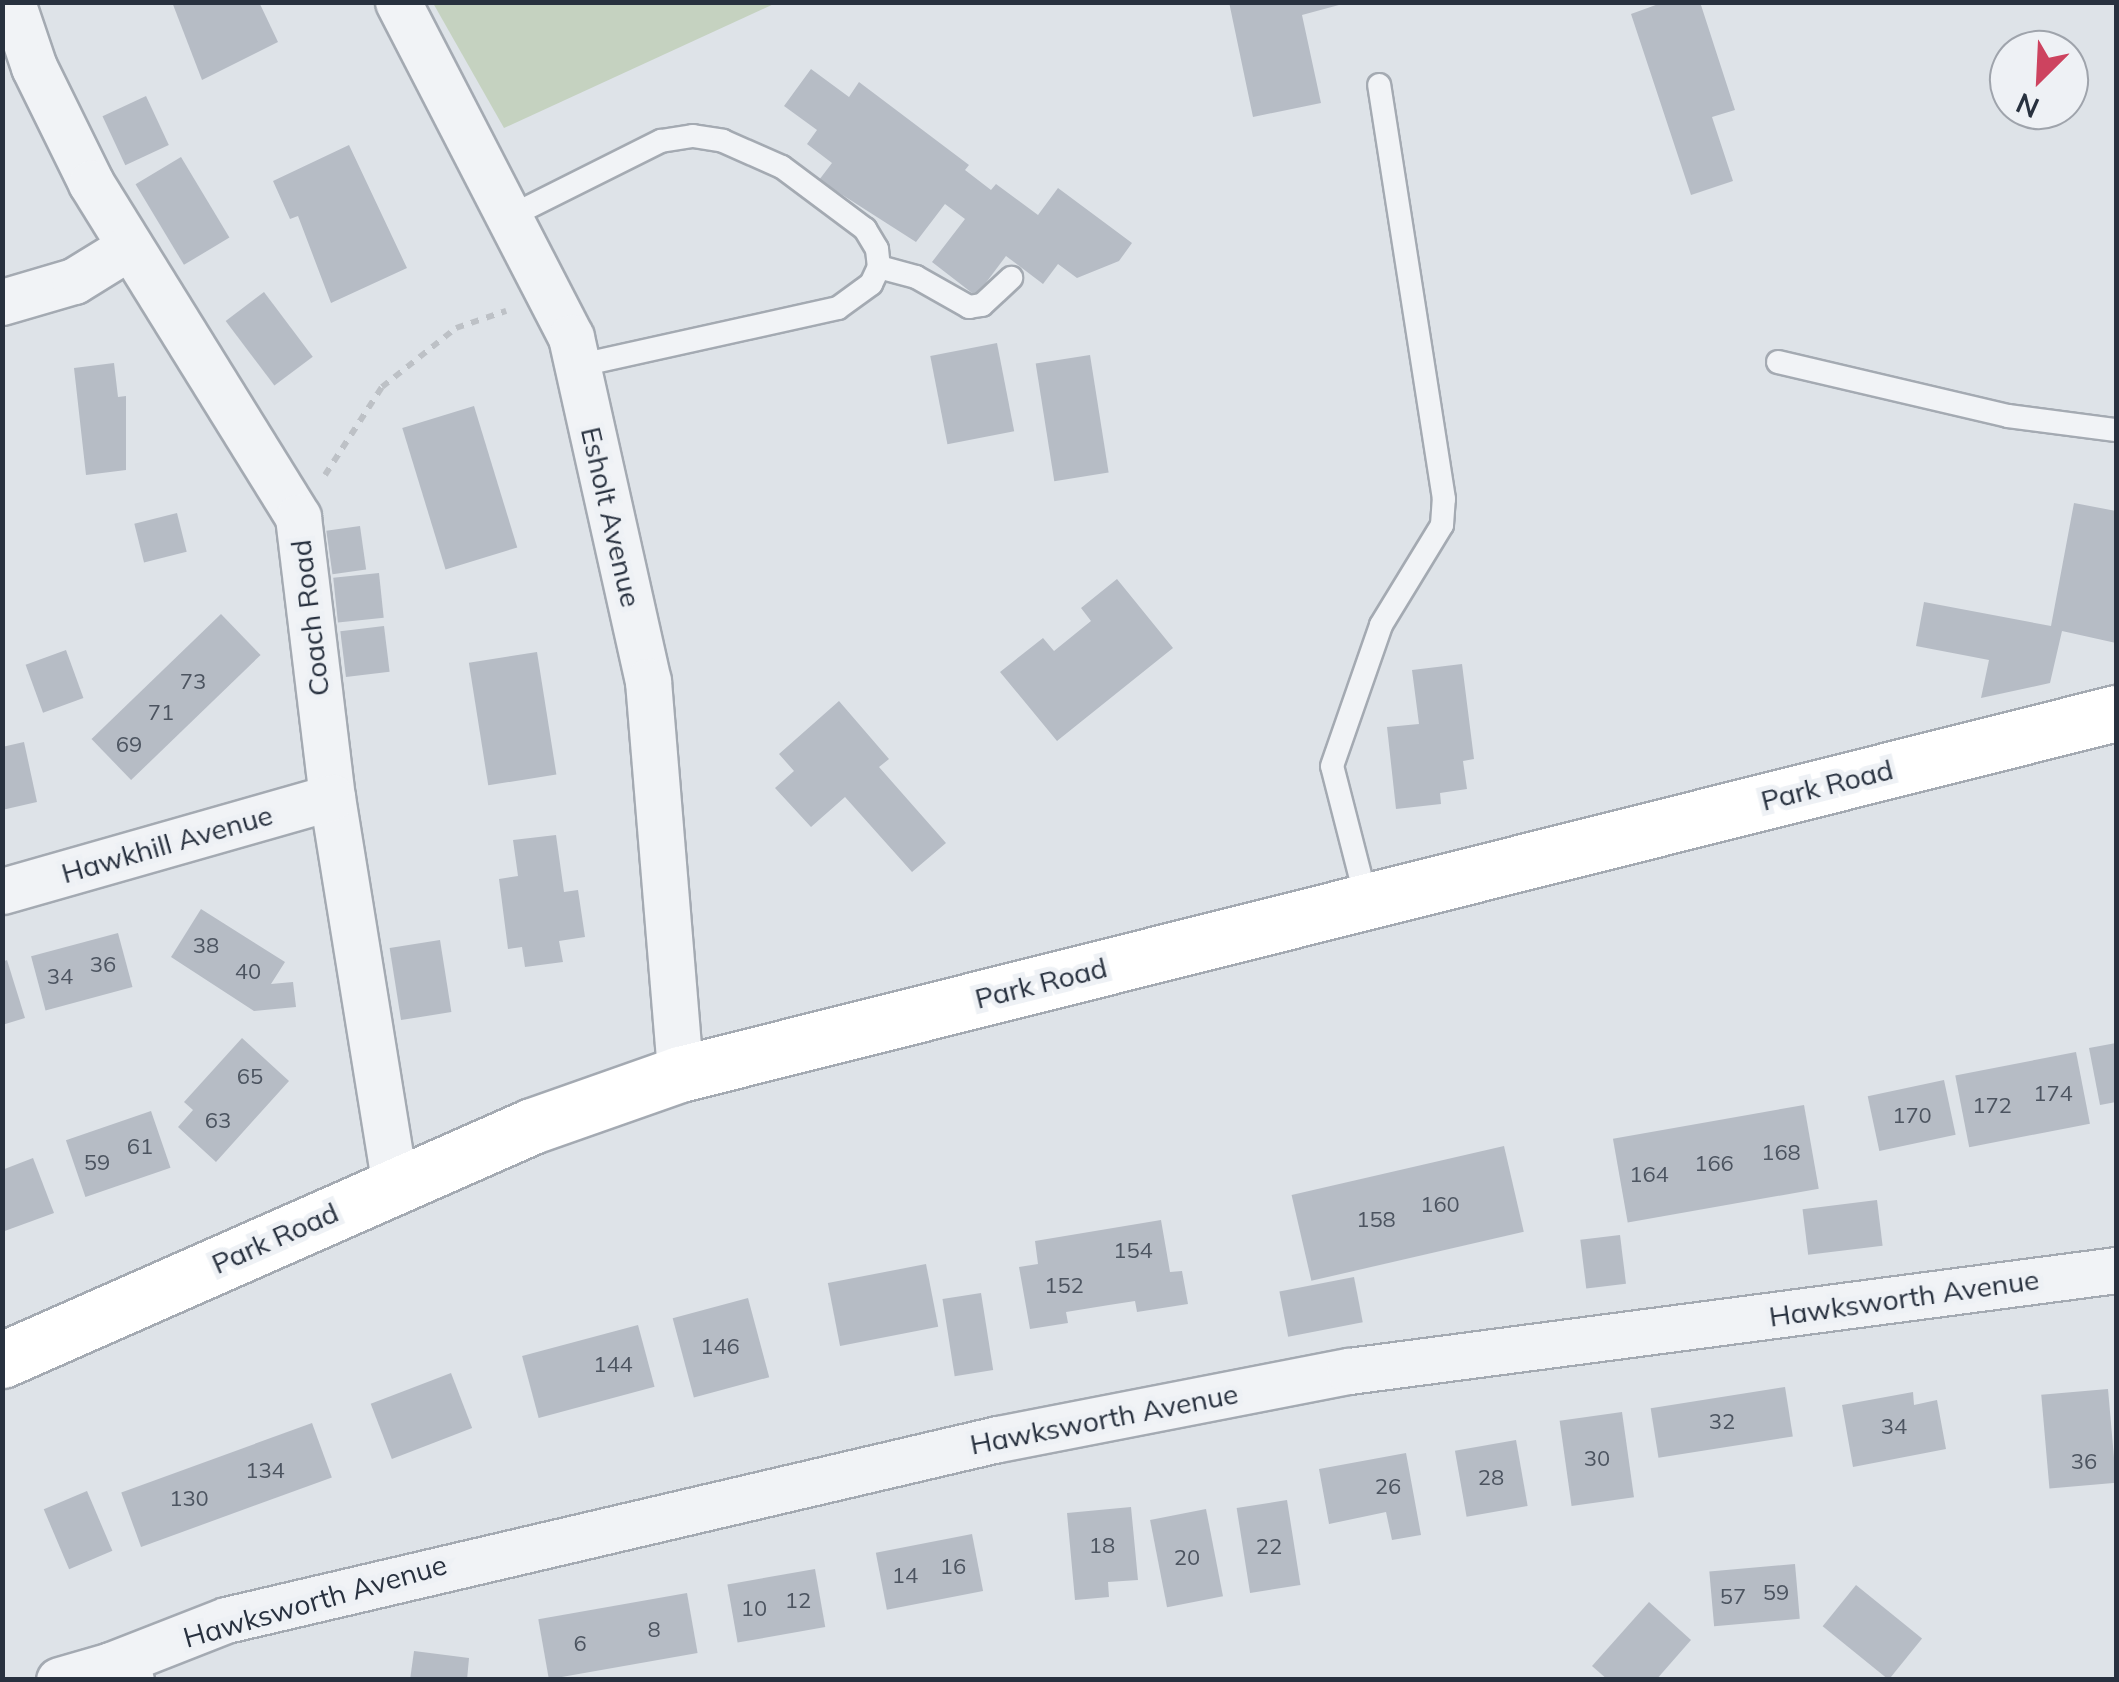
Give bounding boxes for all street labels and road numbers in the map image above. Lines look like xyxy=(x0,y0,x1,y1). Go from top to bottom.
street label: Esholt Avenue xyxy=(574,424,648,610)
street label: Coach Road xyxy=(284,538,336,698)
street label: Park Road xyxy=(1757,752,1897,818)
street label: Hawkhill Avenue xyxy=(58,798,276,890)
street label: Park Road xyxy=(971,950,1111,1016)
street label: Park Road xyxy=(207,1195,343,1281)
street label: Hawksworth Avenue xyxy=(1767,1262,2041,1334)
street label: Hawksworth Avenue xyxy=(967,1377,1241,1461)
street label: Hawksworth Avenue xyxy=(180,1547,450,1655)

